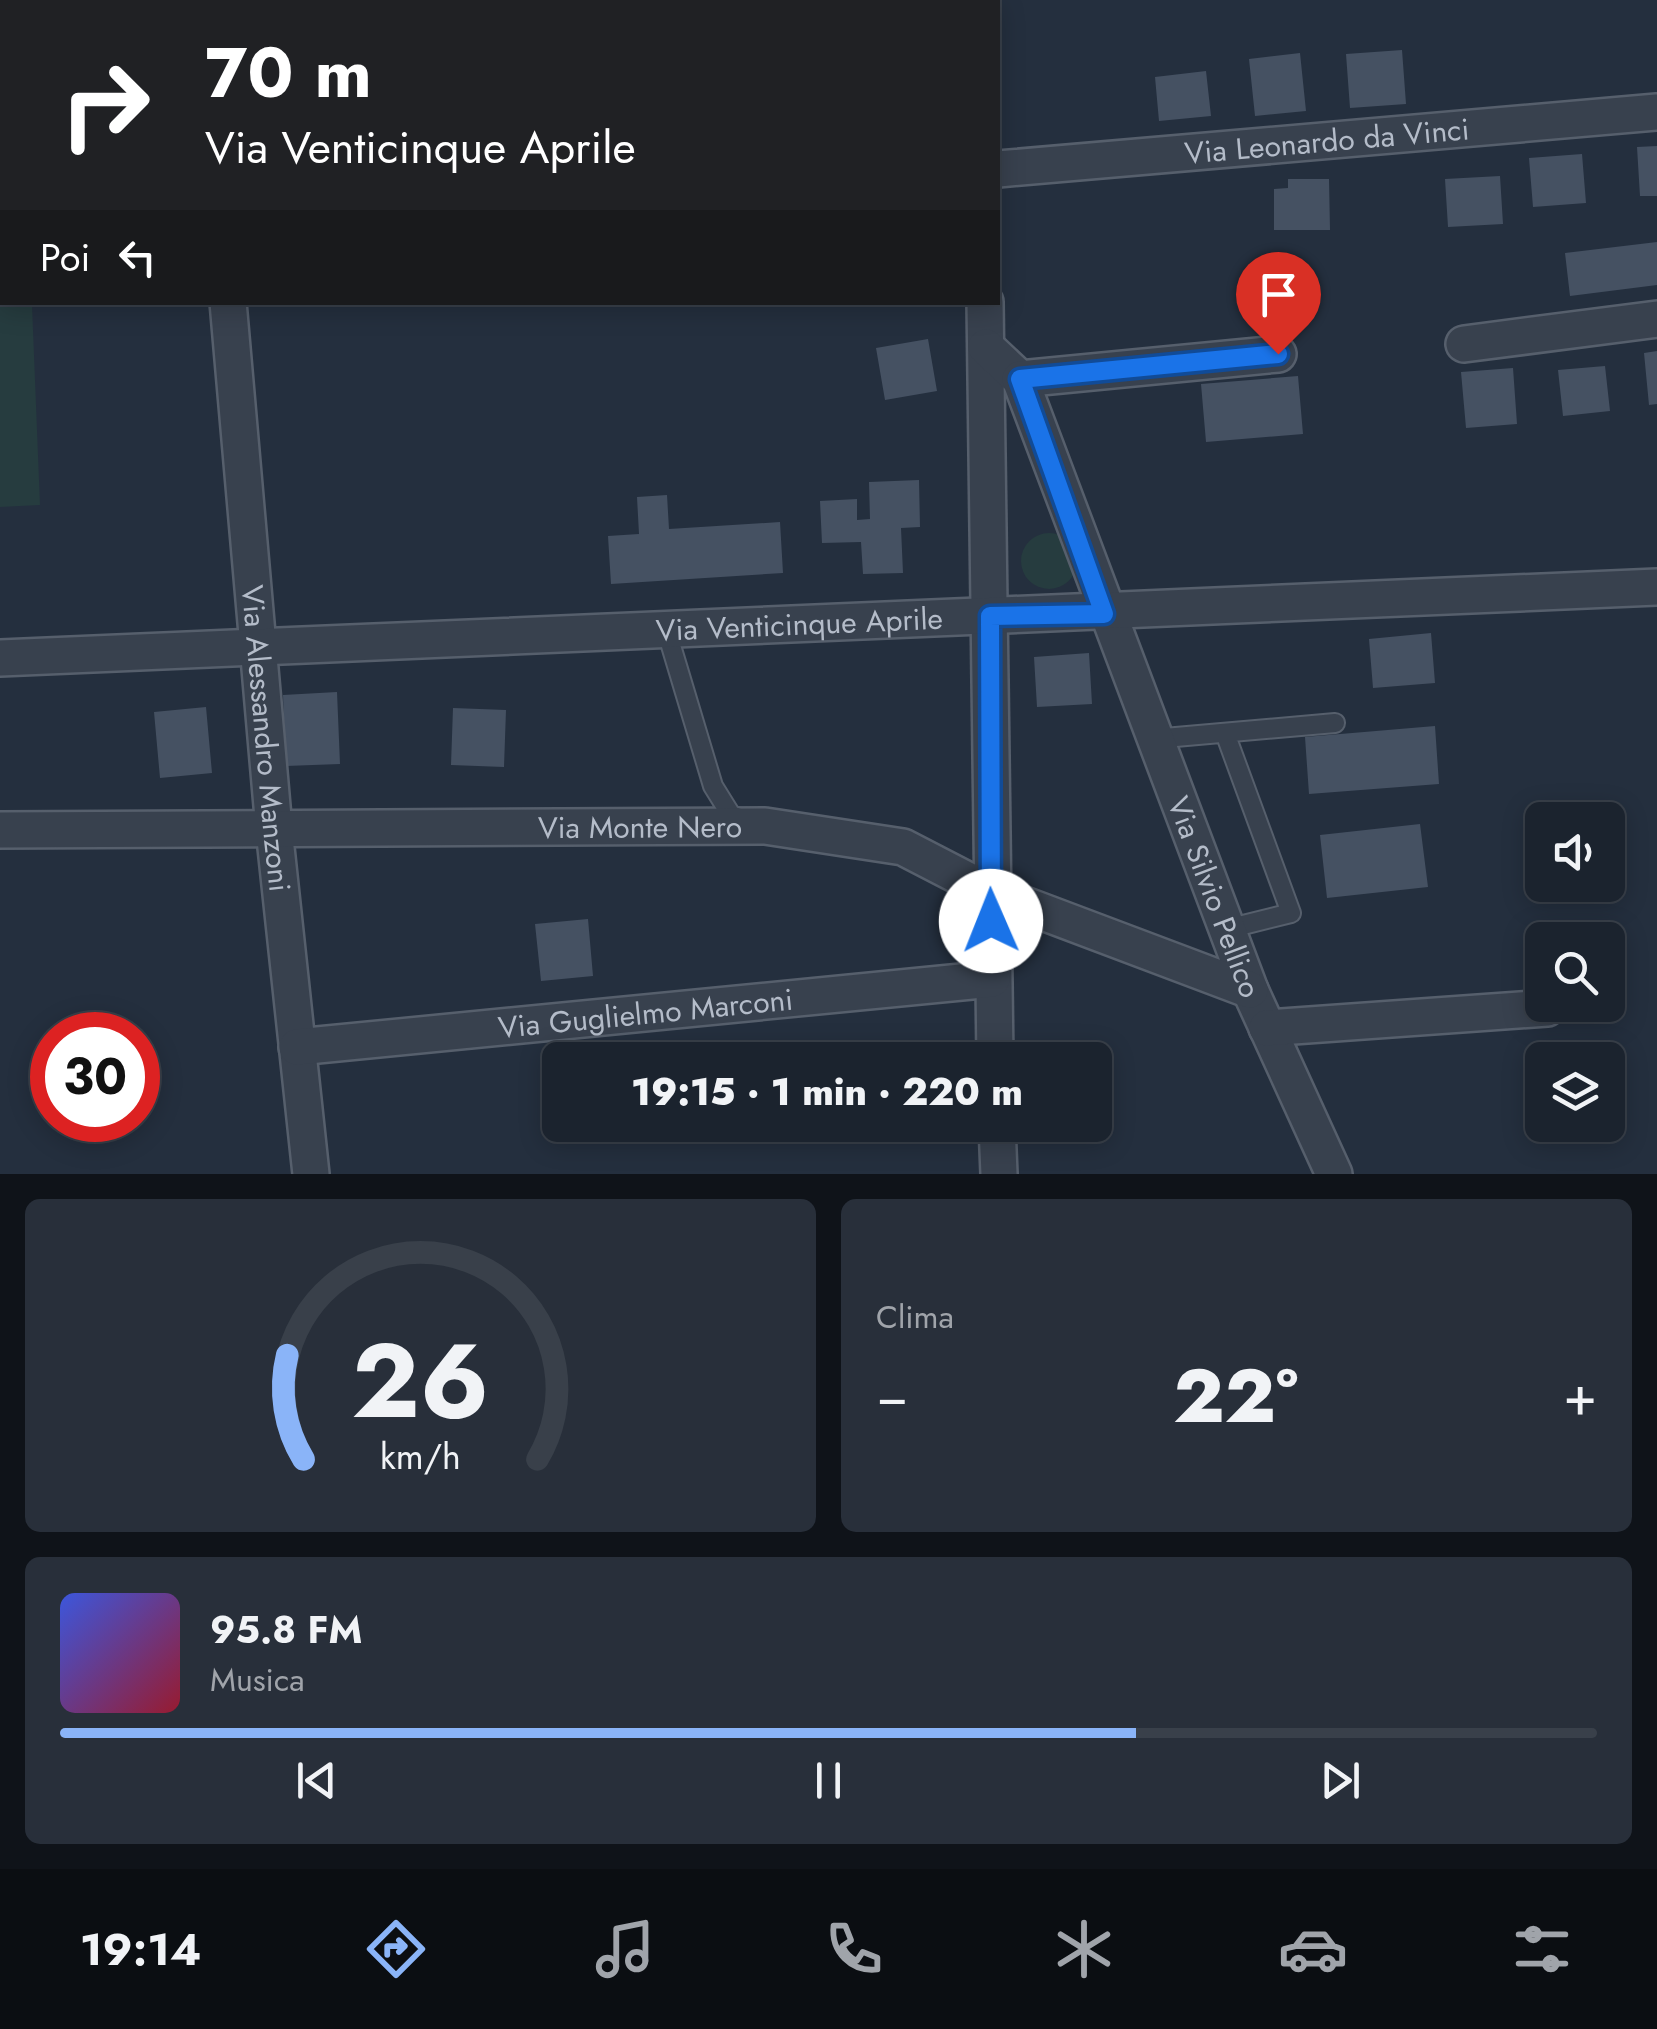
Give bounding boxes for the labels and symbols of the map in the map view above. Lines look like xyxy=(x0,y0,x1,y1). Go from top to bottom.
street label: Via Leonardo da Vinci xyxy=(1183,107,1471,174)
pin xyxy=(1236,252,1321,355)
street label: Via Alessandro Manzoni xyxy=(231,583,302,894)
street label: Via Venticinque Aprile xyxy=(655,596,944,651)
street label: Via Silvio Pellico xyxy=(1157,790,1272,1004)
street label: Via Monte Nero xyxy=(538,805,742,849)
position arrow xyxy=(939,869,1043,973)
street label: Via Guglielmo Marconi xyxy=(496,977,795,1049)
speed limit sign: 30 xyxy=(30,1012,160,1142)

